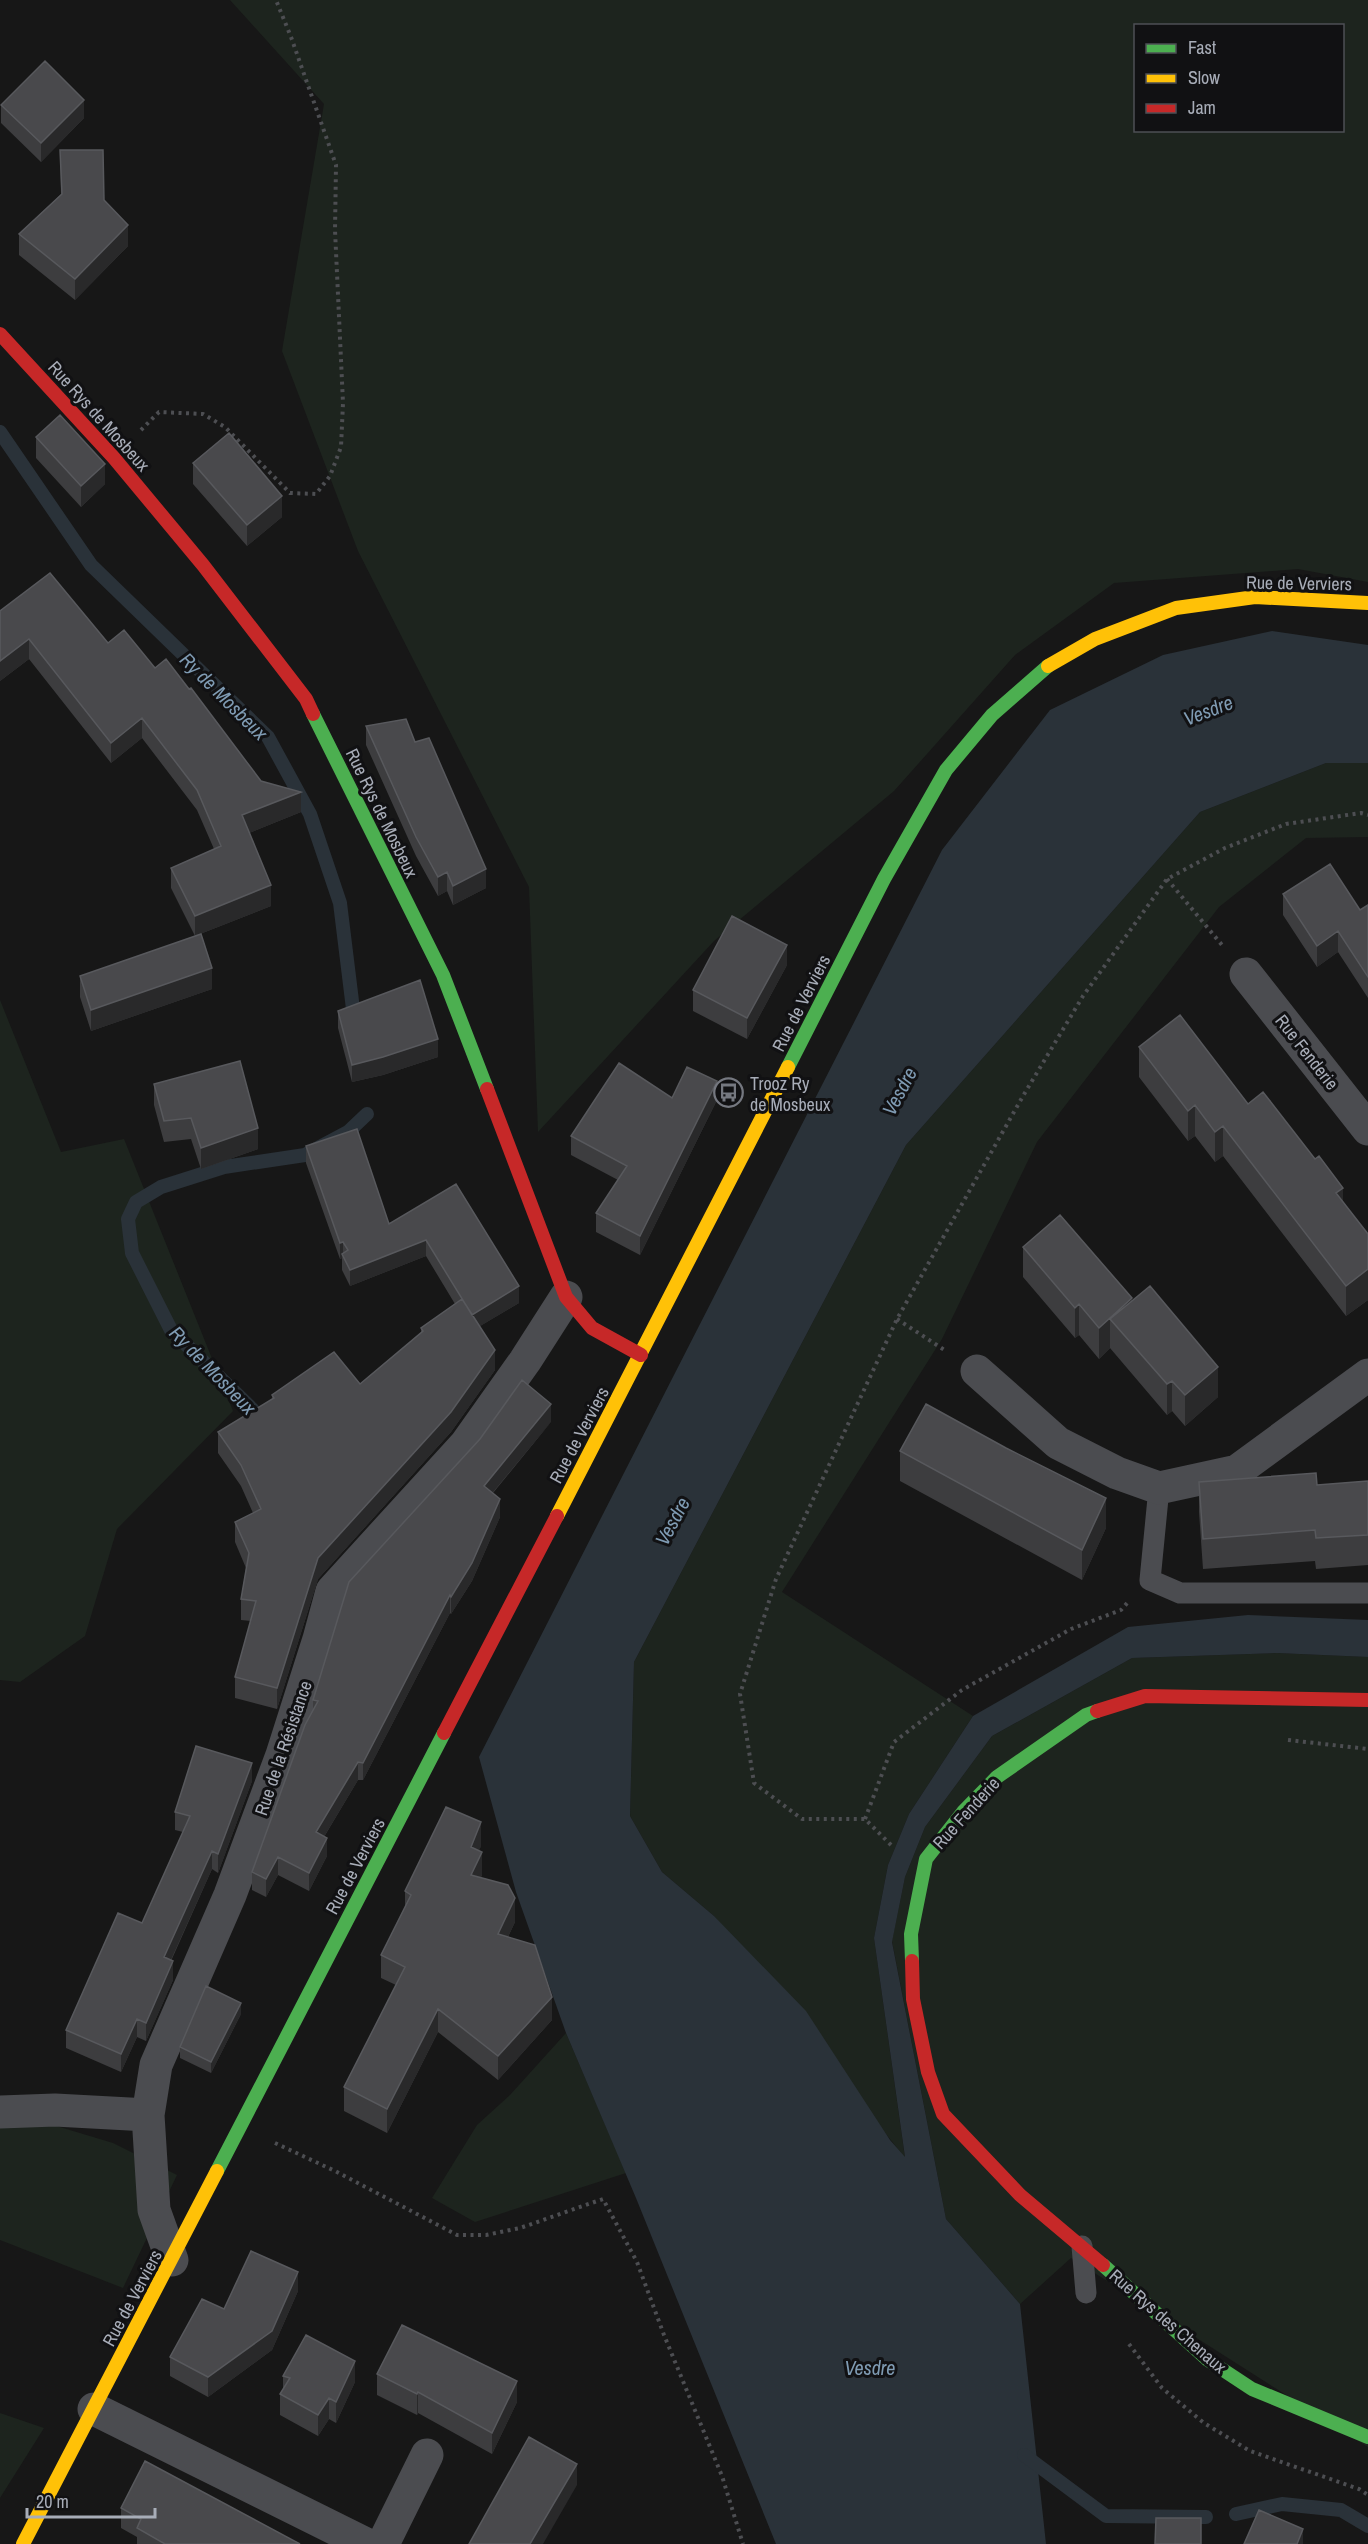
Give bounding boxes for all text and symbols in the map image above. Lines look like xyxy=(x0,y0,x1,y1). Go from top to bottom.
legend xyxy=(1134,24,1344,132)
text: Fast xyxy=(1188,35,1216,60)
text: Slow xyxy=(1188,65,1220,90)
text: Jam xyxy=(1188,95,1216,120)
street label: Rue Rys de Mosbeux xyxy=(43,355,156,477)
street label: Rue de Verviers xyxy=(1246,570,1352,596)
water label: Ry de Mosbeux xyxy=(174,646,274,746)
water label: Vesdre xyxy=(1179,688,1237,732)
street label: Rue Rys de Mosbeux xyxy=(340,744,424,882)
street label: Rue de Verviers xyxy=(766,950,836,1056)
street label: Rue Fenderie xyxy=(1270,1009,1344,1095)
water label: Vesdre xyxy=(875,1062,923,1120)
place label: Trooz Ry de Mosbeux xyxy=(750,1071,831,1117)
bus stop icon: Trooz Ry de Mosbeux xyxy=(713,1077,745,1109)
water label: Ry de Mosbeux xyxy=(164,1320,263,1421)
street label: Rue de Verviers xyxy=(543,1382,615,1488)
water label: Vesdre xyxy=(648,1492,696,1550)
street label: Rue de la Résistance xyxy=(248,1677,318,1819)
street label: Rue Fenderie xyxy=(927,1771,1005,1855)
street label: Rue de Verviers xyxy=(319,1813,391,1919)
street label: Rue de Verviers xyxy=(96,2245,168,2351)
street label: Rue Rys des Chenaux xyxy=(1104,2263,1232,2379)
water label: Vesdre xyxy=(845,2354,895,2381)
scale bar xyxy=(27,2481,154,2519)
text: 20 m xyxy=(36,2489,69,2514)

